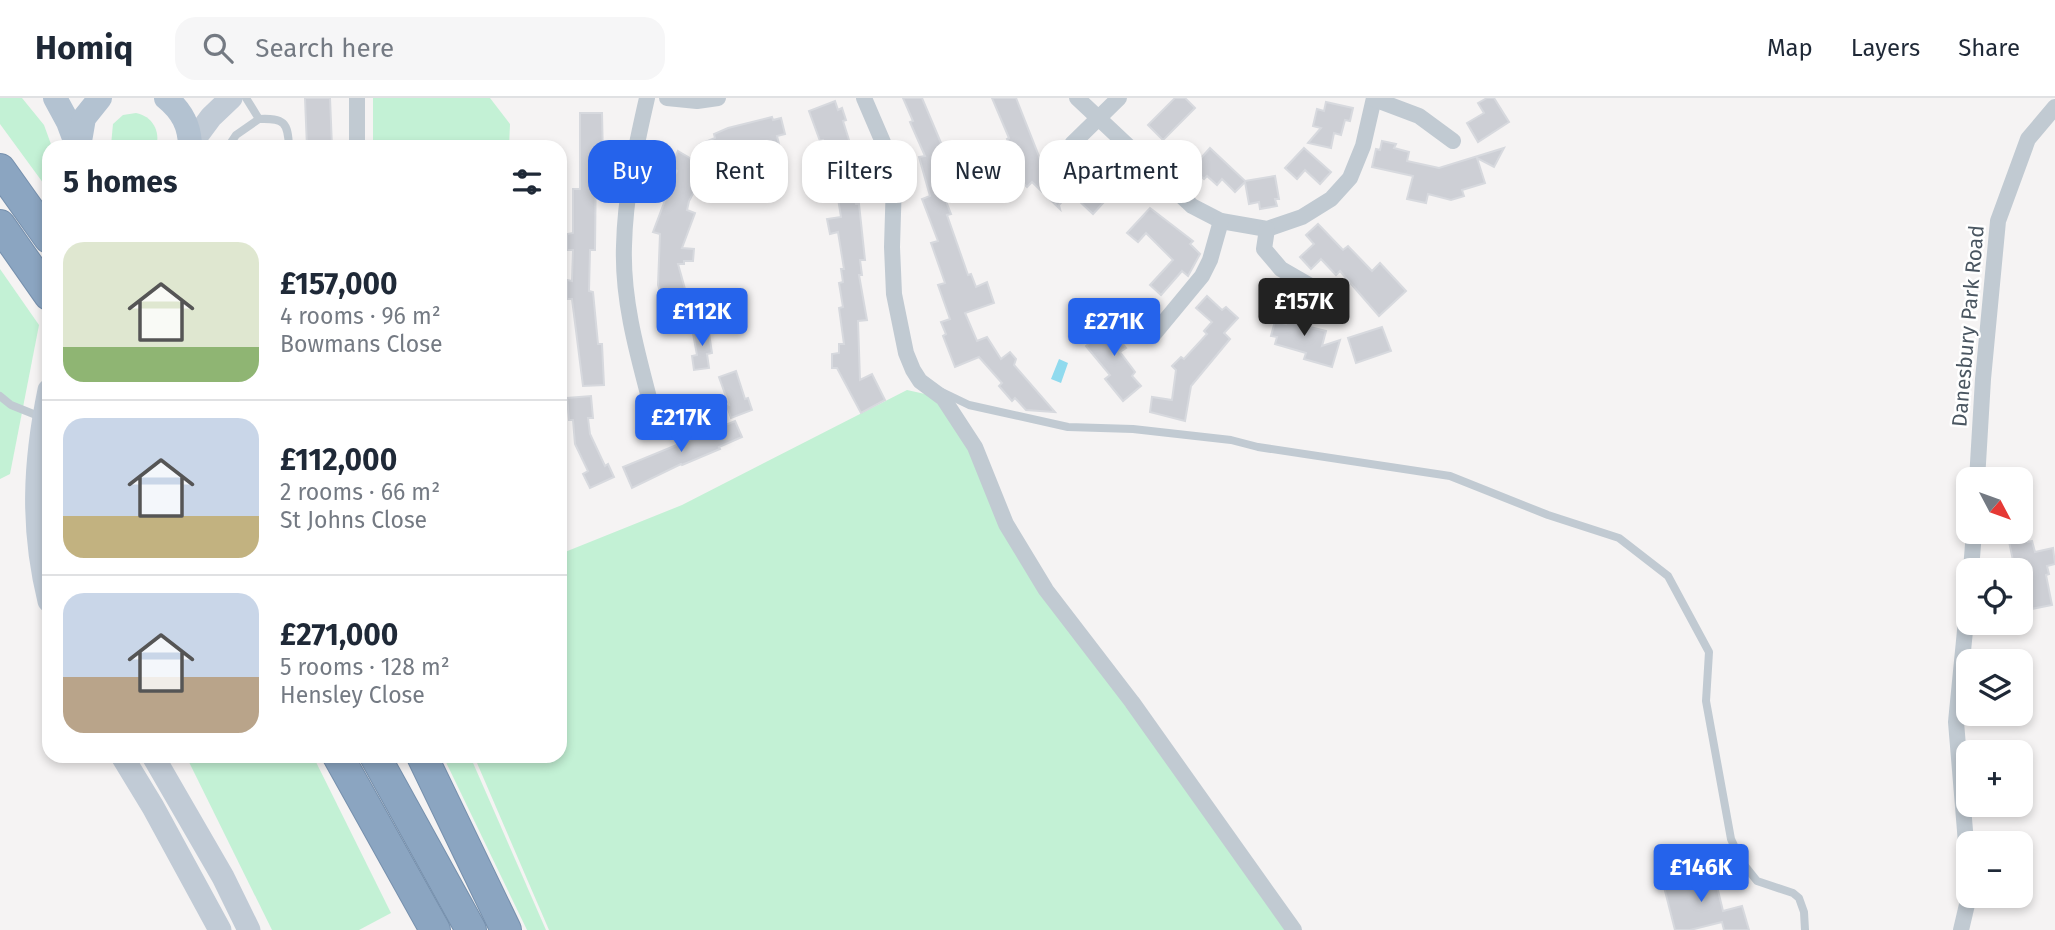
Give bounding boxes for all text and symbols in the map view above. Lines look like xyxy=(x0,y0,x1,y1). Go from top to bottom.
search box xyxy=(175,17,665,80)
text: Homiq xyxy=(35,28,133,68)
icon: search xyxy=(199,29,237,67)
text: Search here xyxy=(255,33,394,64)
text: Map xyxy=(1767,34,1813,62)
text: Layers xyxy=(1851,34,1920,62)
text: Share xyxy=(1958,34,2020,62)
chip: Buy xyxy=(588,140,676,203)
chip: Rent xyxy=(690,140,788,203)
chip: Filters xyxy=(802,140,917,203)
chip: New xyxy=(931,140,1025,203)
chip: Apartment xyxy=(1039,140,1202,203)
icon: filters xyxy=(508,163,546,201)
text: 5 homes xyxy=(63,164,177,200)
street label: Danesbury Park Road xyxy=(1946,224,1990,428)
text: £157,000 xyxy=(280,266,398,302)
icon: home xyxy=(119,270,203,354)
pin: £157K xyxy=(1255,278,1353,338)
text: £157K xyxy=(1274,287,1334,315)
pin: £112K xyxy=(653,288,751,348)
text: £112K xyxy=(673,297,731,325)
pin: £271K xyxy=(1065,299,1163,358)
text: 4 rooms · 96 m² xyxy=(280,302,441,330)
text: £271K xyxy=(1084,307,1144,335)
text: Bowmans Close xyxy=(280,330,442,358)
pin: £217K xyxy=(632,394,730,454)
text: £217K xyxy=(651,403,711,431)
text: £112,000 xyxy=(280,442,397,478)
icon: home xyxy=(119,446,203,530)
north arrow xyxy=(1956,467,2034,544)
map controls xyxy=(1956,467,2033,908)
text: 2 rooms · 66 m² xyxy=(280,478,440,506)
text: St Johns Close xyxy=(280,506,427,534)
button: locate xyxy=(1956,558,2033,635)
text: £271,000 xyxy=(280,617,398,653)
icon: home xyxy=(119,621,203,705)
button: layers xyxy=(1956,649,2033,726)
text: 5 rooms · 128 m² xyxy=(280,653,450,681)
text: Hensley Close xyxy=(280,681,425,709)
button: + xyxy=(1956,740,2033,817)
button: − xyxy=(1956,831,2033,908)
pin: £146K xyxy=(1652,844,1750,904)
text: £146K xyxy=(1670,853,1732,881)

